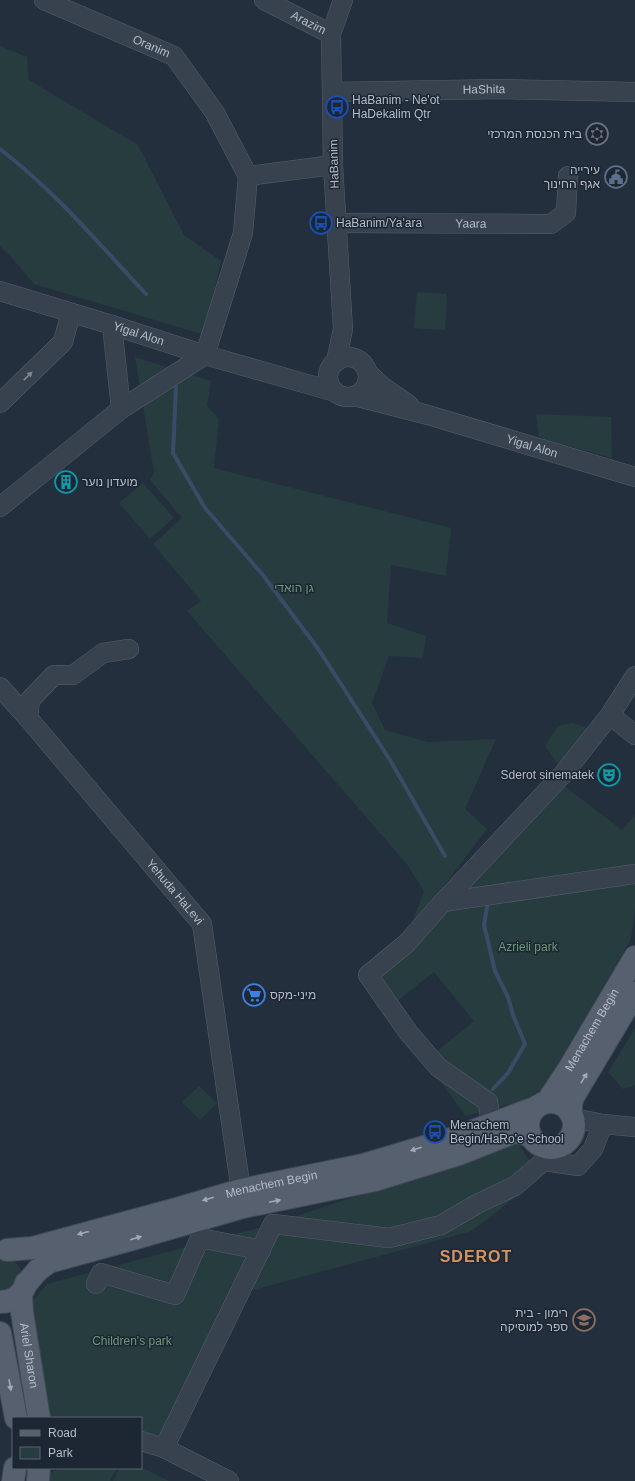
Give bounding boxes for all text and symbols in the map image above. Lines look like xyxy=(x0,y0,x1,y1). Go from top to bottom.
street label: Arazim xyxy=(289,8,328,37)
street label: Oranim xyxy=(131,32,172,61)
street label: HaShita xyxy=(462,82,506,97)
place label: HaBanim - Ne'ot HaDekalim Qtr xyxy=(352,93,440,121)
bus stop icon: HaBanim - Ne'ot HaDekalim Qtr xyxy=(324,94,350,120)
synagogue icon: בית הכנסת המרכזי xyxy=(584,121,610,147)
place label: בית הכנסת המרכזי xyxy=(487,127,582,141)
street label: HaBanim xyxy=(326,139,342,189)
place label: עירייה אגף החינוך xyxy=(544,163,600,191)
public building icon: עירייה אגף החינוך xyxy=(603,164,629,190)
bus stop icon: HaBanim/Ya'ara xyxy=(308,210,334,236)
place label: HaBanim/Ya'ara xyxy=(336,216,422,230)
street label: Yaara xyxy=(455,217,487,231)
street label: Yigal Alon xyxy=(111,319,166,348)
one-way arrow xyxy=(23,371,33,381)
street label: Yigal Alon xyxy=(505,432,559,460)
building icon: מועדון נוער xyxy=(53,469,79,495)
place label: מועדון נוער xyxy=(82,475,138,489)
park label: גן הואדי xyxy=(274,581,314,595)
theatre icon: Sderot sinematek xyxy=(596,762,622,788)
place label: Sderot sinematek xyxy=(501,768,595,782)
street label: Yehuda HaLevi xyxy=(143,856,206,927)
park label: Azrieli park xyxy=(498,940,559,954)
supermarket icon: מיני-מקס xyxy=(241,982,267,1008)
street label: Menachem Begin xyxy=(562,986,622,1074)
place label: מיני-מקס xyxy=(270,988,316,1002)
one-way arrow xyxy=(581,1072,588,1084)
place label: Menachem Begin/HaRo'e School xyxy=(450,1118,564,1146)
bus stop icon: Menachem Begin/HaRo'e School xyxy=(422,1119,448,1145)
one-way arrow xyxy=(410,1146,422,1152)
street label: Menachem Begin xyxy=(224,1168,319,1201)
one-way arrow xyxy=(202,1196,214,1202)
one-way arrow xyxy=(269,1197,281,1203)
one-way arrow xyxy=(77,1230,89,1236)
one-way arrow xyxy=(131,1235,143,1241)
district label: SDEROT xyxy=(440,1248,512,1265)
place label: רימון - בית ספר למוסיקה xyxy=(500,1306,568,1334)
school or university icon: רימון - בית ספר למוסיקה xyxy=(571,1307,597,1333)
street label: Ariel Sharon xyxy=(17,1322,41,1389)
park label: Children's park xyxy=(92,1334,173,1348)
one-way arrow xyxy=(7,1379,13,1392)
legend xyxy=(12,1417,142,1469)
text: Road xyxy=(48,1426,77,1440)
text: Park xyxy=(48,1446,74,1460)

